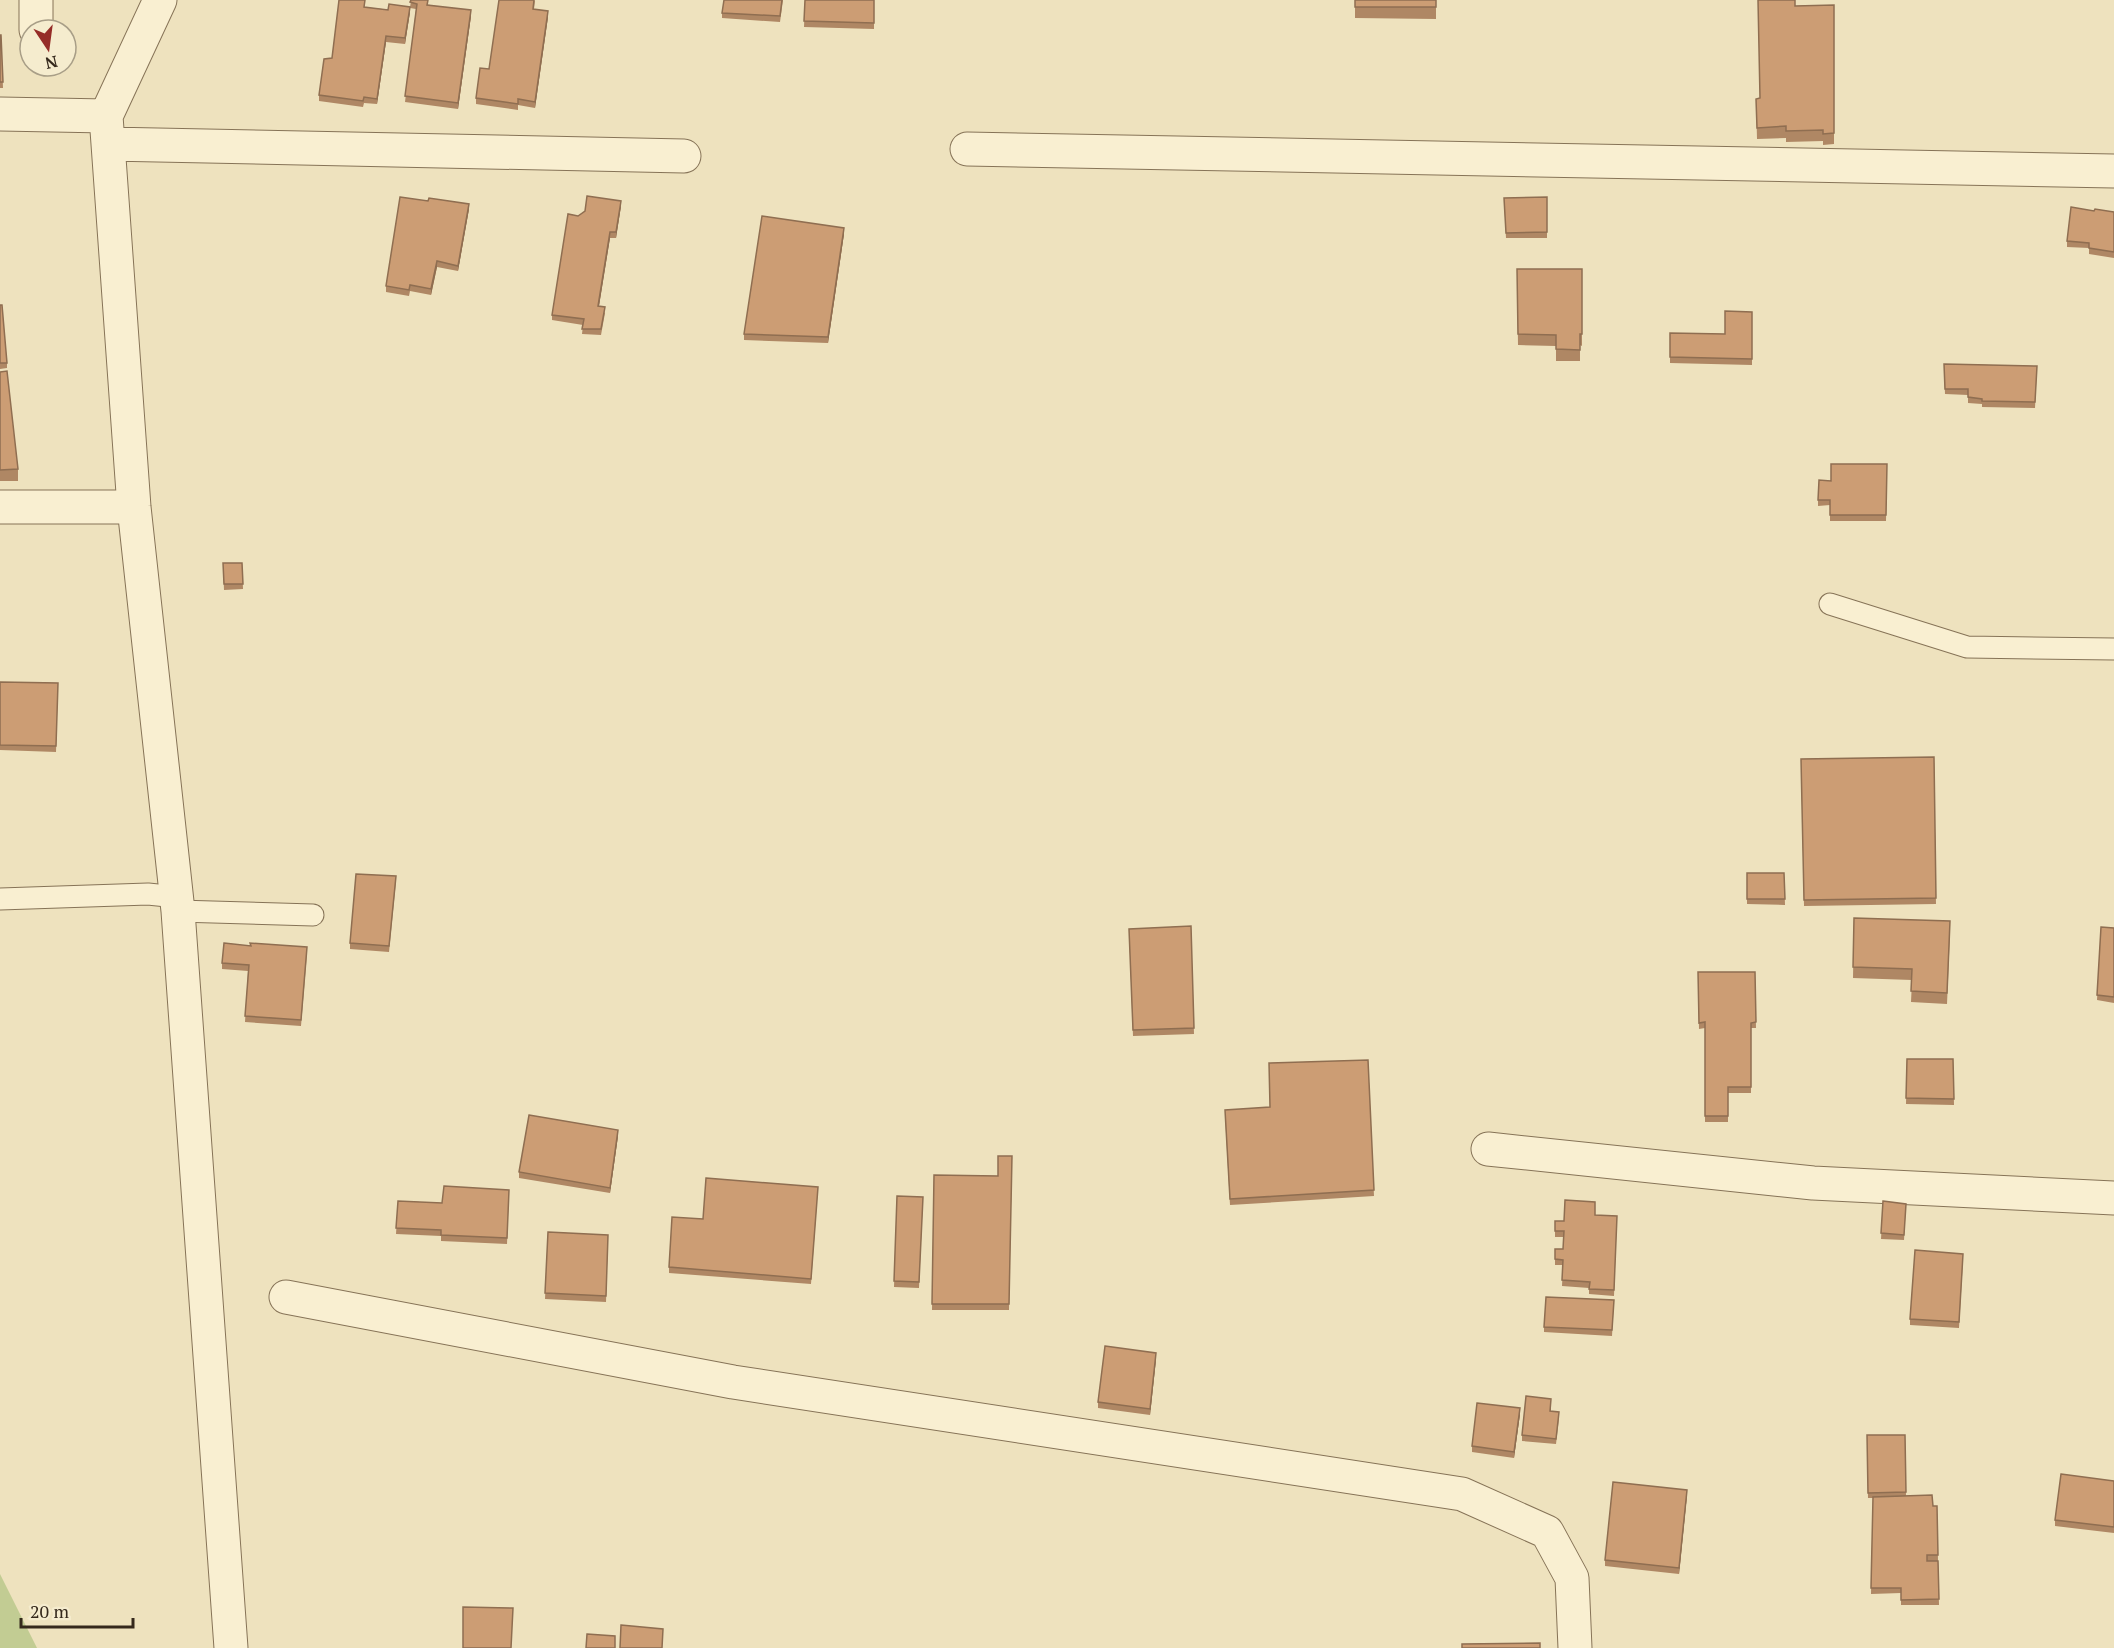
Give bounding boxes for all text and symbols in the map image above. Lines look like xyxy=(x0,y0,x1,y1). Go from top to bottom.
north arrow xyxy=(18,18,78,78)
text: N xyxy=(43,51,60,75)
scale bar xyxy=(21,1591,134,1629)
text: 20 m xyxy=(30,1599,70,1623)

